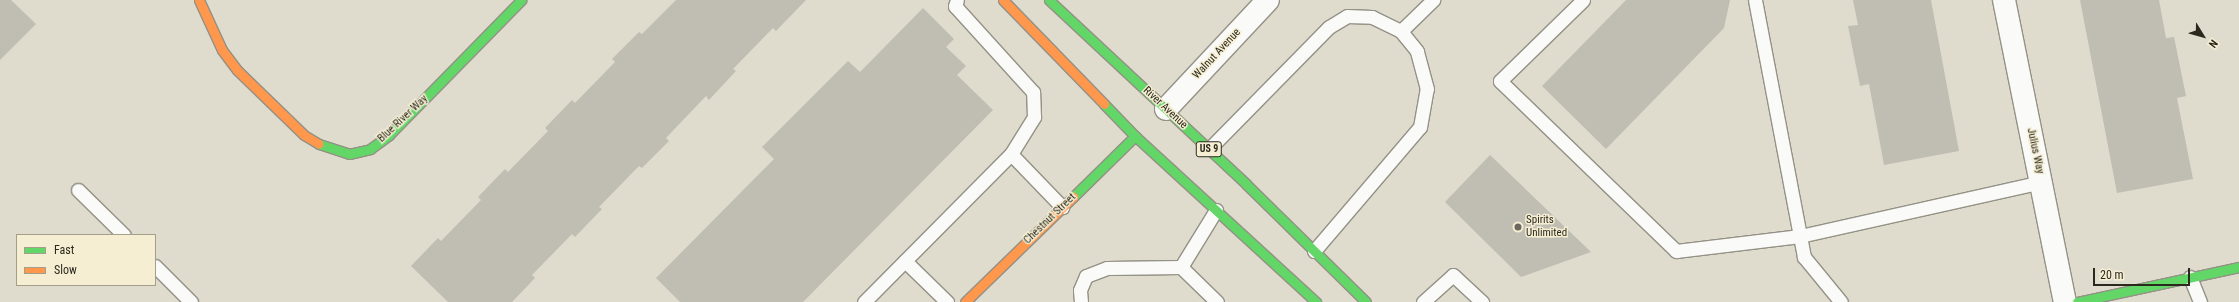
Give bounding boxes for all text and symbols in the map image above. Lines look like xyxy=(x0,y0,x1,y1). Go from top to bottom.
north arrow xyxy=(2183,16,2223,56)
street label: Walnut Avenue xyxy=(1190,26,1244,82)
text: N xyxy=(2206,37,2220,50)
street label: River Avenue xyxy=(1140,84,1190,132)
street label: Blue River Way xyxy=(375,93,431,145)
street label: Julius Way xyxy=(2024,127,2046,175)
road number: US 9 xyxy=(1195,141,1223,157)
street label: Chestnut Street xyxy=(1021,191,1079,247)
place label: Spirits Unlimited xyxy=(1526,214,1567,240)
marker: Spirits Unlimited xyxy=(1513,222,1523,232)
legend xyxy=(16,234,156,286)
text: Fast xyxy=(54,243,74,257)
scale bar xyxy=(2095,260,2192,286)
text: Slow xyxy=(54,263,77,277)
text: 20 m xyxy=(2100,268,2124,282)

